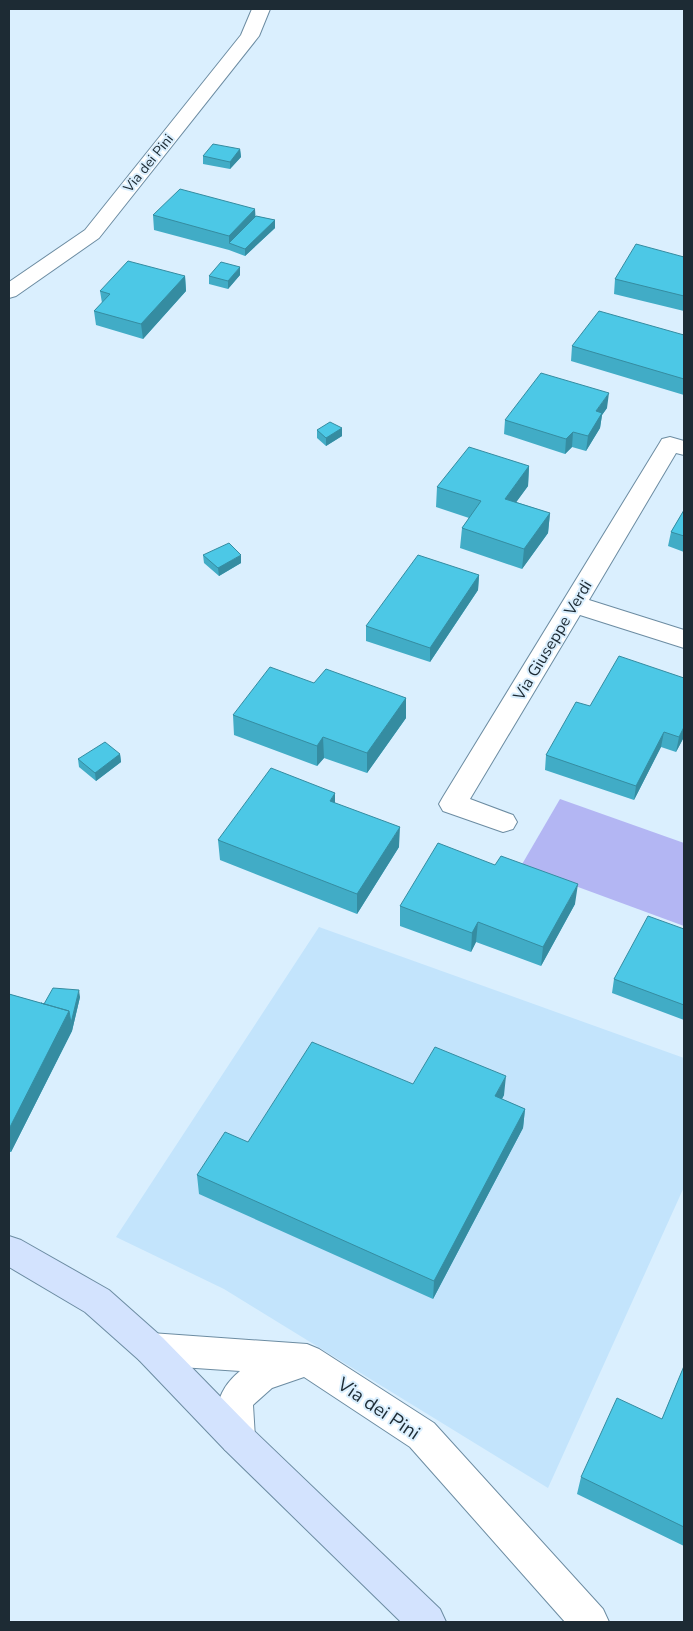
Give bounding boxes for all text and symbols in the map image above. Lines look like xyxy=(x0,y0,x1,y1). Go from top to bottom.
street label: Via dei Pini xyxy=(118,130,178,197)
street label: Via Giuseppe Verdi xyxy=(508,576,597,705)
street label: Via dei Pini xyxy=(331,1371,425,1446)

